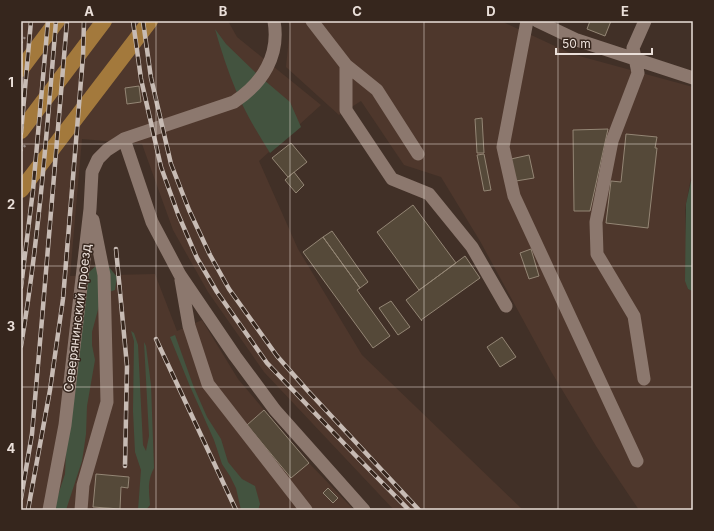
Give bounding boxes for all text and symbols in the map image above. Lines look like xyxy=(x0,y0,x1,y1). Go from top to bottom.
text: A xyxy=(84,3,94,19)
text: B xyxy=(219,3,228,19)
text: C xyxy=(352,3,362,19)
text: D xyxy=(486,3,496,19)
text: E xyxy=(621,3,629,19)
scale bar xyxy=(556,30,652,56)
text: 50 m xyxy=(562,36,591,51)
text: 1 xyxy=(8,74,14,90)
text: 2 xyxy=(7,196,15,212)
street label: Северянинский проезд xyxy=(60,243,94,393)
text: 3 xyxy=(7,318,15,334)
text: 4 xyxy=(7,440,16,456)

